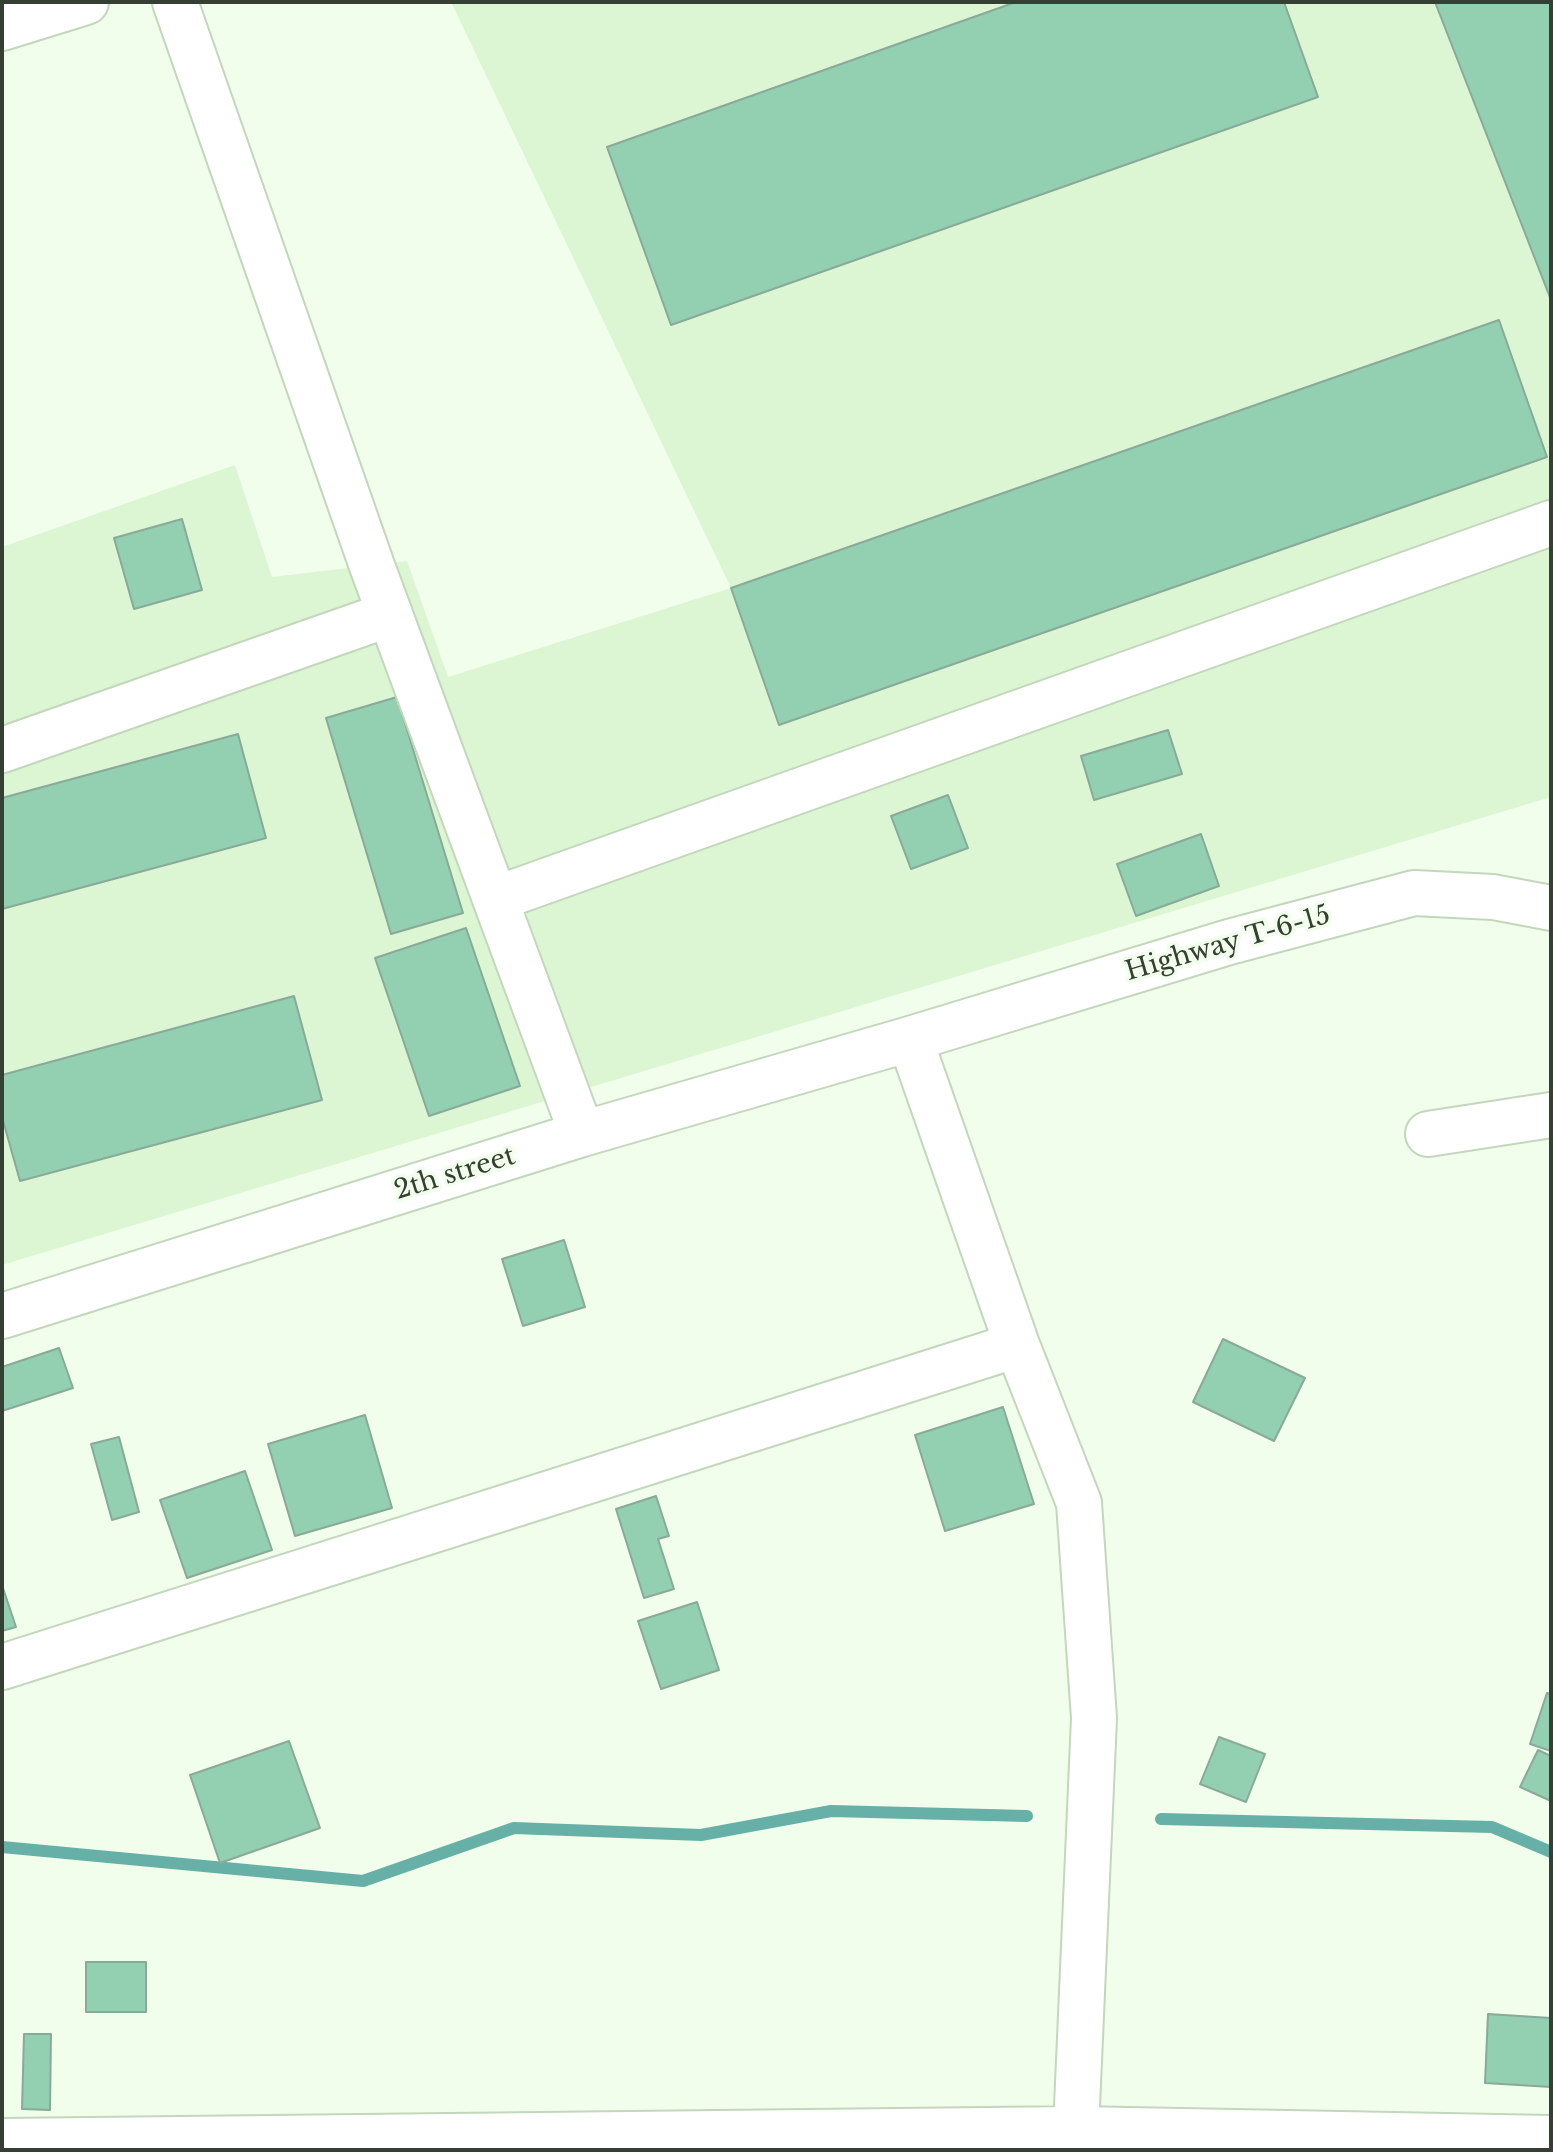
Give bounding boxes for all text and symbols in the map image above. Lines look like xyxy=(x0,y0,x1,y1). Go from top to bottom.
street label: Highway T-6-15 xyxy=(1122,900,1334,988)
street label: 2th street xyxy=(391,1141,519,1207)

